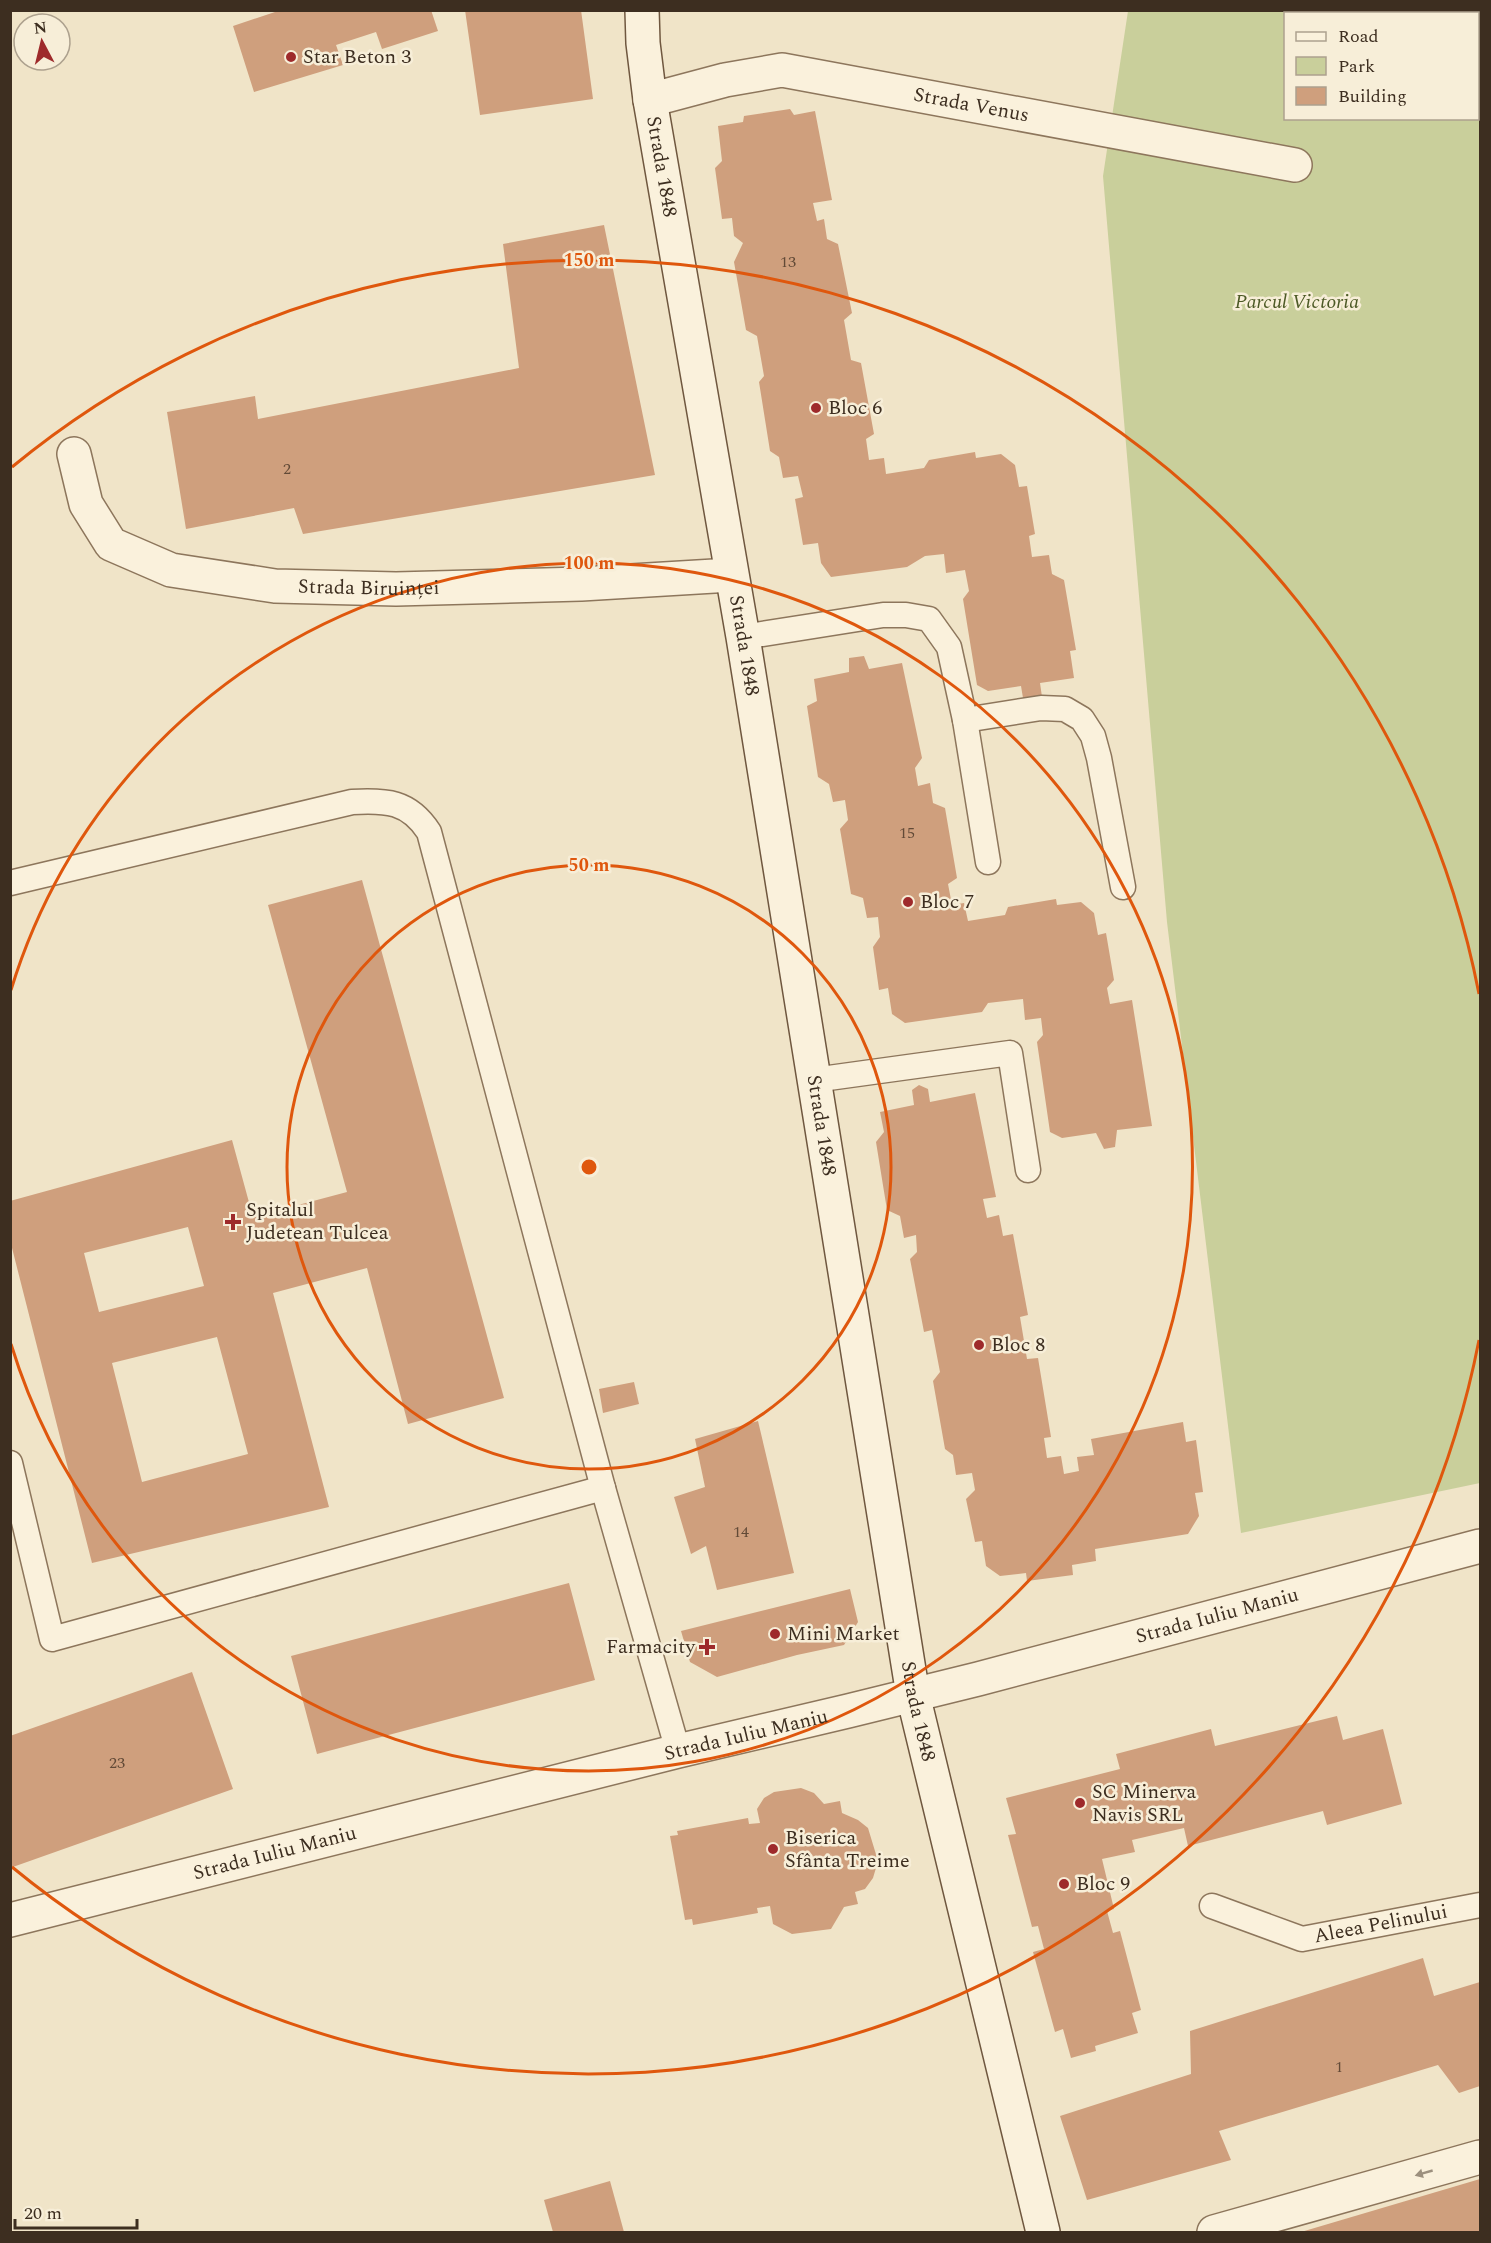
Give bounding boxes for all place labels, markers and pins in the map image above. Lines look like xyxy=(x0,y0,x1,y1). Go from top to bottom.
place label: Star Beton 3 xyxy=(303,42,411,72)
marker: Star Beton 3 xyxy=(284,50,298,64)
place label: Bloc 6 xyxy=(828,393,882,423)
marker: Bloc 6 xyxy=(809,401,823,415)
place label: Bloc 7 xyxy=(920,887,974,917)
marker: Bloc 7 xyxy=(901,895,915,909)
centre of rings xyxy=(579,1157,599,1177)
place label: Spitalul Judetean Tulcea xyxy=(246,1195,389,1248)
marker: Spitalul Judetean Tulcea xyxy=(224,1213,242,1231)
place label: Bloc 8 xyxy=(991,1330,1045,1360)
marker: Bloc 8 xyxy=(972,1338,986,1352)
place label: Mini Market xyxy=(787,1619,900,1649)
marker: Mini Market xyxy=(768,1627,782,1641)
place label: Farmacity xyxy=(606,1632,696,1662)
marker: Farmacity xyxy=(700,1640,714,1654)
place label: SC Minerva Navis SRL xyxy=(1092,1777,1196,1830)
marker: SC Minerva Navis SRL xyxy=(1073,1796,1087,1810)
place label: Biserica Sfânta Treime xyxy=(785,1823,910,1876)
marker: Biserica Sfânta Treime xyxy=(766,1842,780,1856)
place label: Bloc 9 xyxy=(1076,1869,1130,1899)
marker: Bloc 9 xyxy=(1057,1877,1071,1891)

